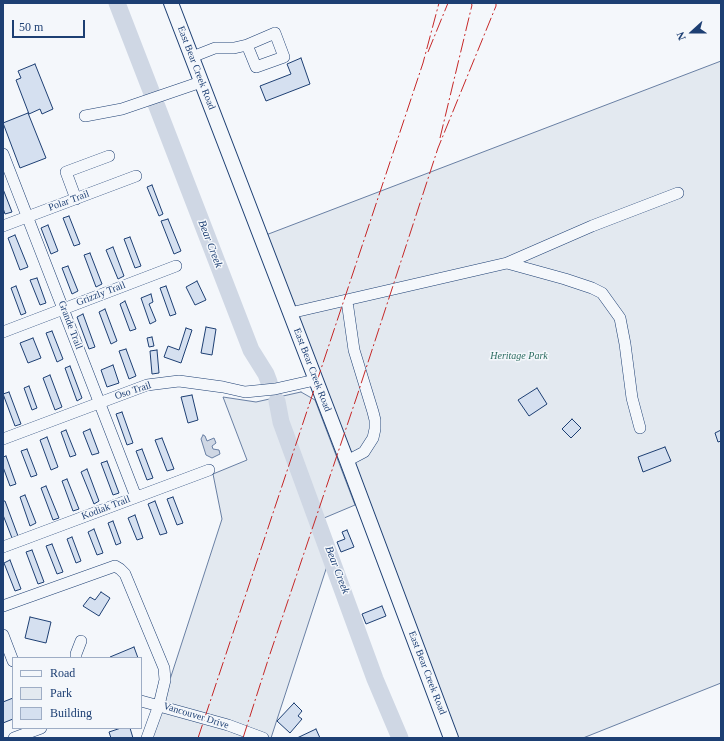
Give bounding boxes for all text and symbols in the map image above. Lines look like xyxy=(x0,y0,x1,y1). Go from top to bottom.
scale bar xyxy=(14,12,87,38)
north arrow xyxy=(672,12,712,52)
text: 50 m xyxy=(19,20,43,34)
street label: East Bear Creek Road xyxy=(175,25,217,111)
text: N xyxy=(674,30,688,42)
street label: Polar Trail xyxy=(47,188,91,214)
water label: Bear Creek xyxy=(195,218,225,270)
street label: Grizzly Trail xyxy=(75,279,127,309)
street label: Grande Trail xyxy=(55,299,85,351)
street label: East Bear Creek Road xyxy=(291,327,333,413)
park label: Heritage Park xyxy=(490,350,548,362)
street label: Oso Trail xyxy=(113,379,153,403)
street label: Kodiak Trail xyxy=(80,493,132,523)
water label: Bear Creek xyxy=(322,544,352,596)
street label: East Bear Creek Road xyxy=(406,630,448,716)
legend xyxy=(12,657,142,729)
text: Road xyxy=(50,666,75,680)
text: Park xyxy=(50,686,72,700)
street label: Vancouver Drive xyxy=(162,700,230,732)
text: Building xyxy=(50,706,92,720)

